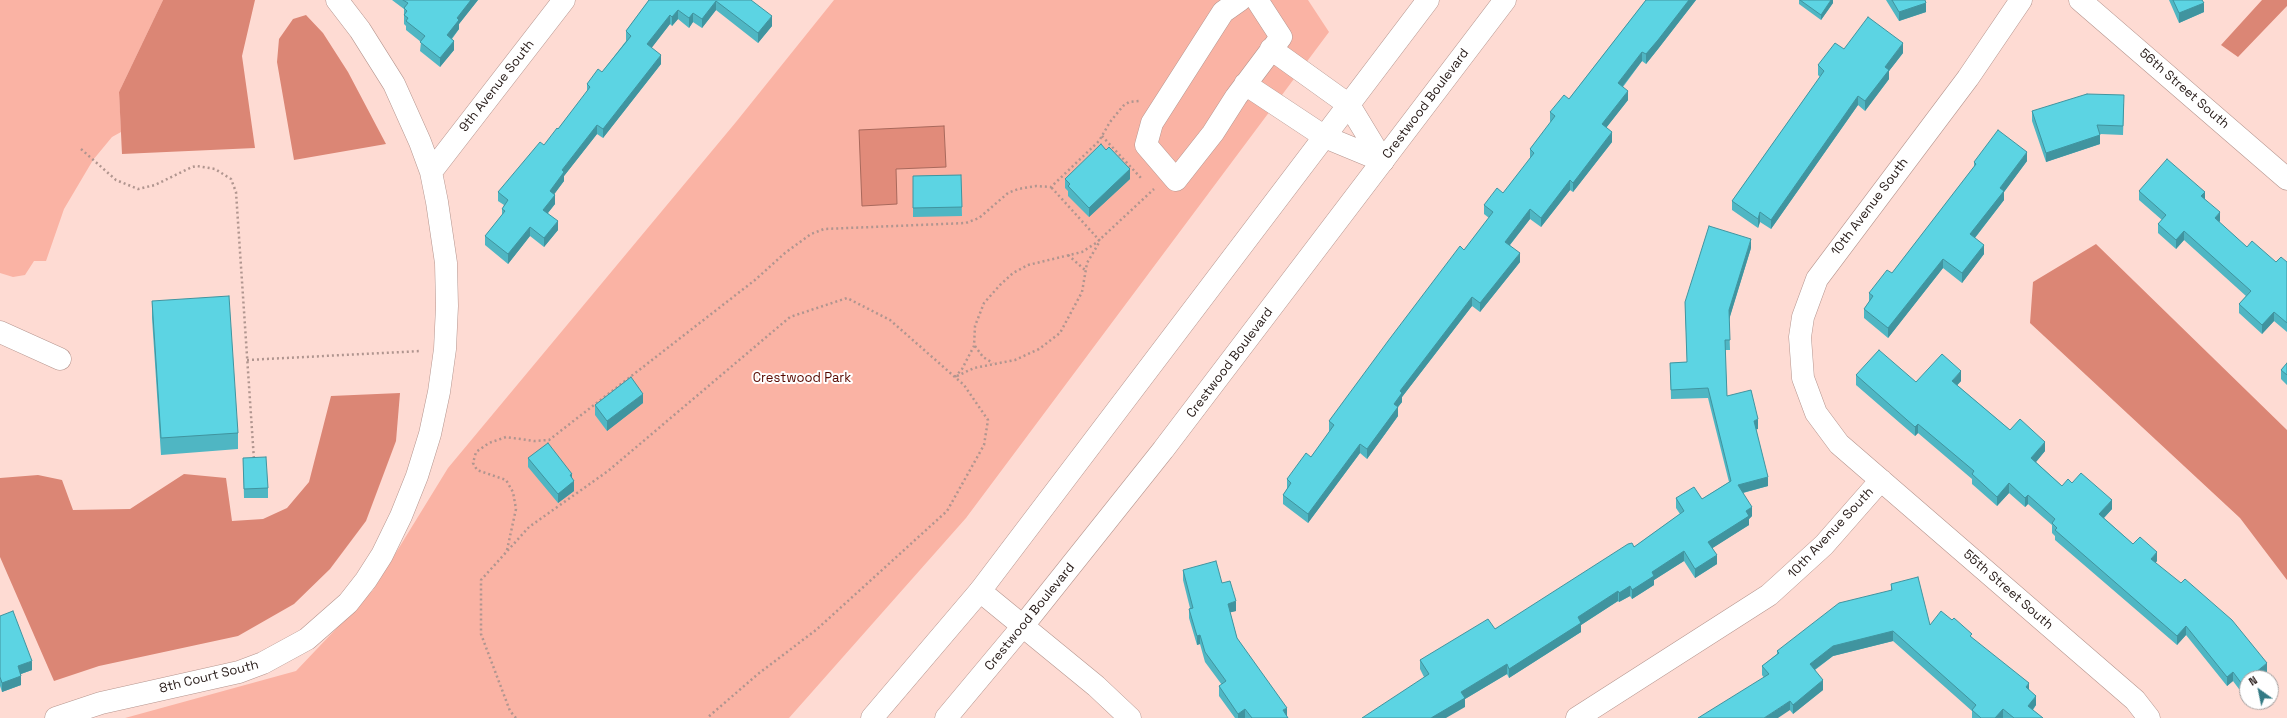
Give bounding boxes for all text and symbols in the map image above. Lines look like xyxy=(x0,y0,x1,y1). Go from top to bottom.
street label: 9th Avenue South xyxy=(456,37,538,135)
street label: Crestwood Boulevard xyxy=(1379,46,1473,162)
street label: 56th Street South xyxy=(2136,46,2232,132)
street label: 10th Avenue South xyxy=(1828,155,1912,259)
street label: Crestwood Boulevard xyxy=(1183,305,1277,421)
park label: Crestwood Park xyxy=(753,370,851,386)
street label: 10th Avenue South xyxy=(1785,484,1877,582)
street label: 55th Street South xyxy=(1960,547,2056,633)
street label: Crestwood Boulevard xyxy=(982,560,1078,674)
street label: 8th Court South xyxy=(158,657,260,697)
north arrow xyxy=(2239,670,2279,710)
text: N xyxy=(2246,673,2260,689)

